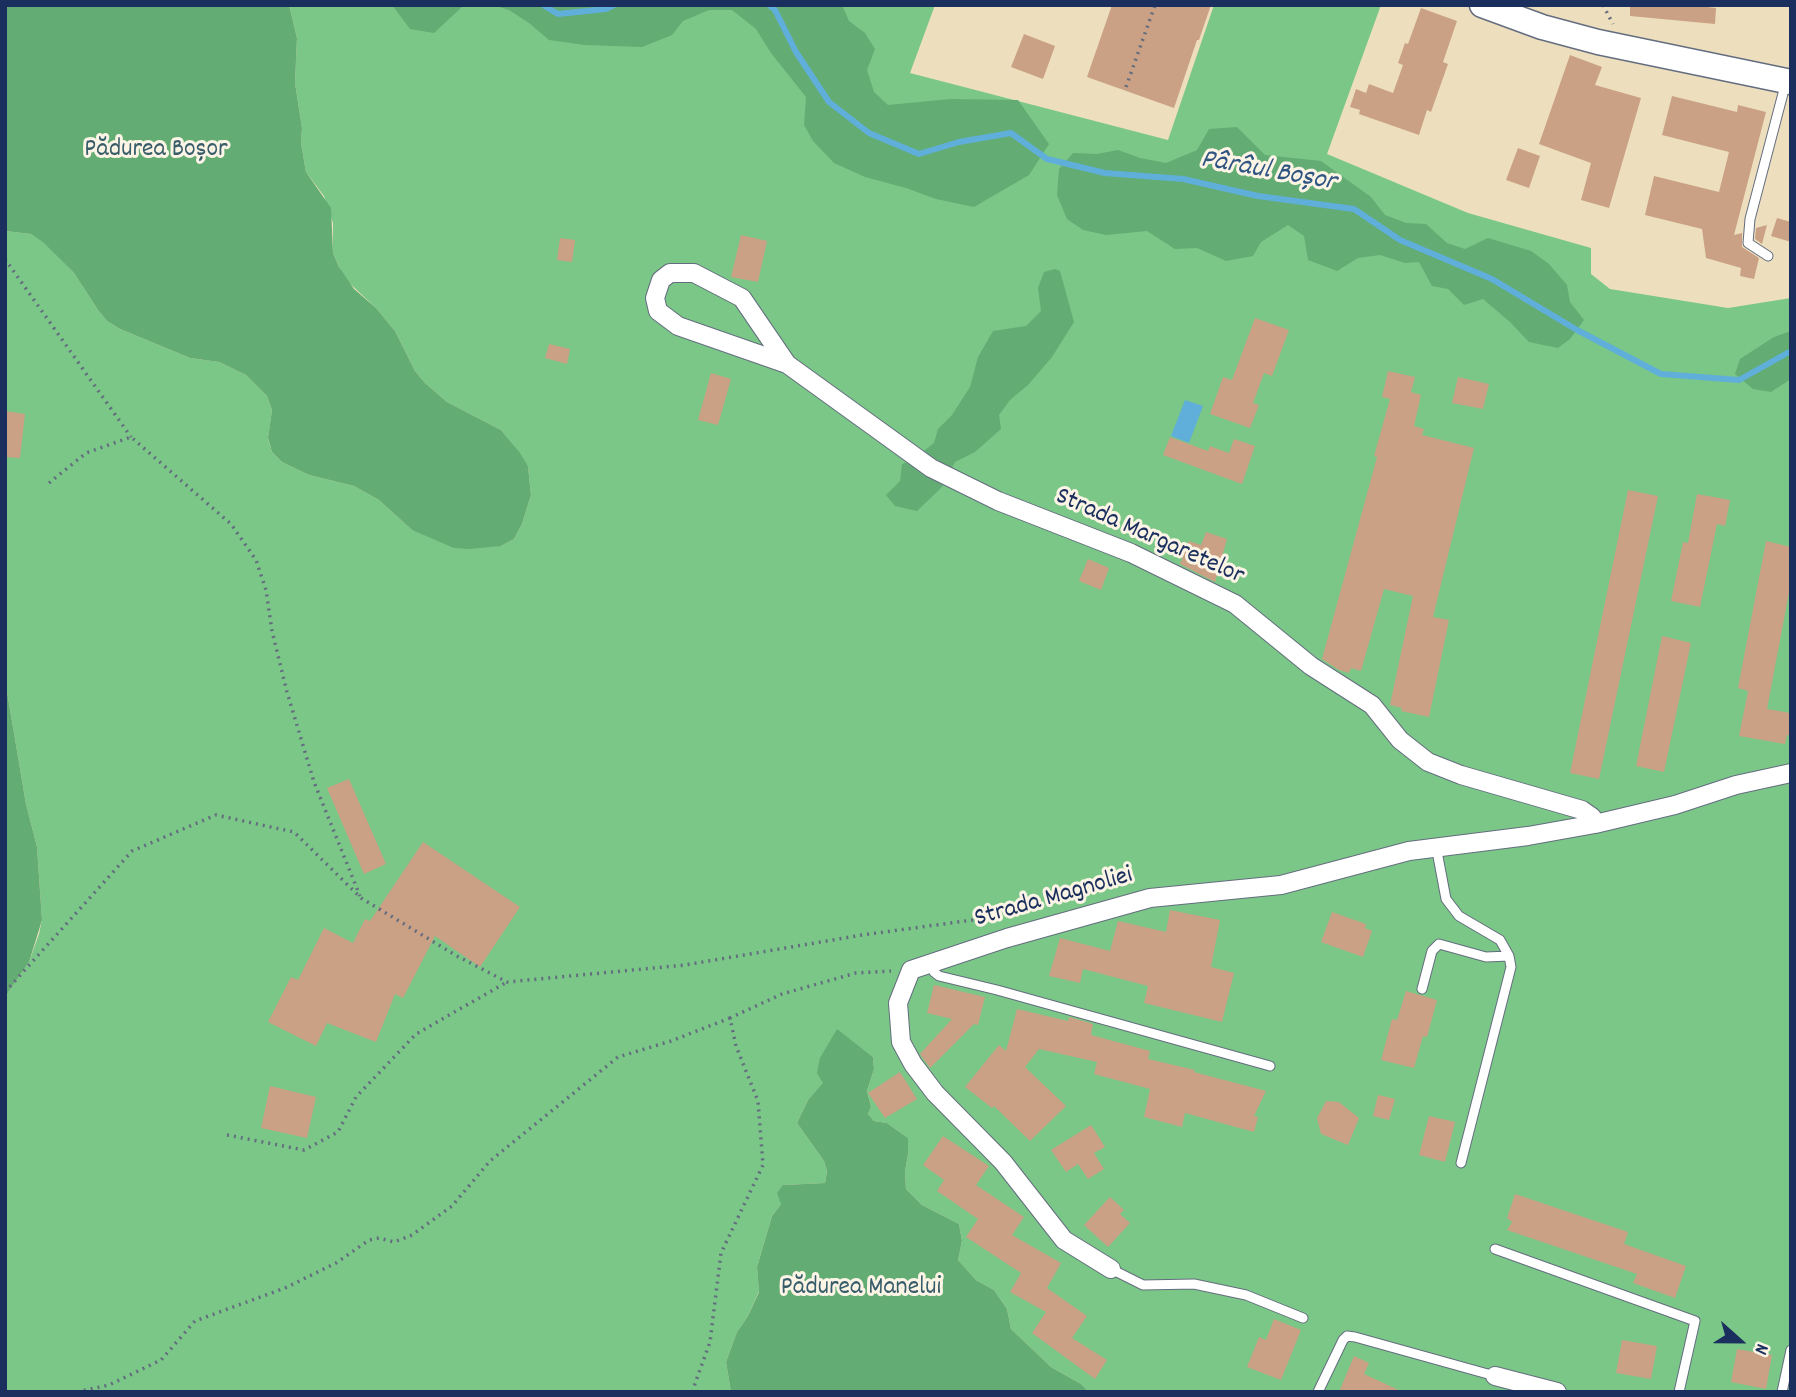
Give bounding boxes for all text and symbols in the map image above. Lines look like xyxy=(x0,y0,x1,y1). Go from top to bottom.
park label: Pădurea Boșor xyxy=(84,135,228,167)
water label: Pârâul Boșor xyxy=(1198,145,1338,201)
street label: Strada Margaretelor xyxy=(1050,482,1248,594)
street label: Strada Magnoliei xyxy=(971,862,1137,936)
park label: Pădurea Manelui xyxy=(781,1273,941,1305)
north arrow xyxy=(1705,1306,1775,1376)
text: N xyxy=(1746,1339,1774,1358)

